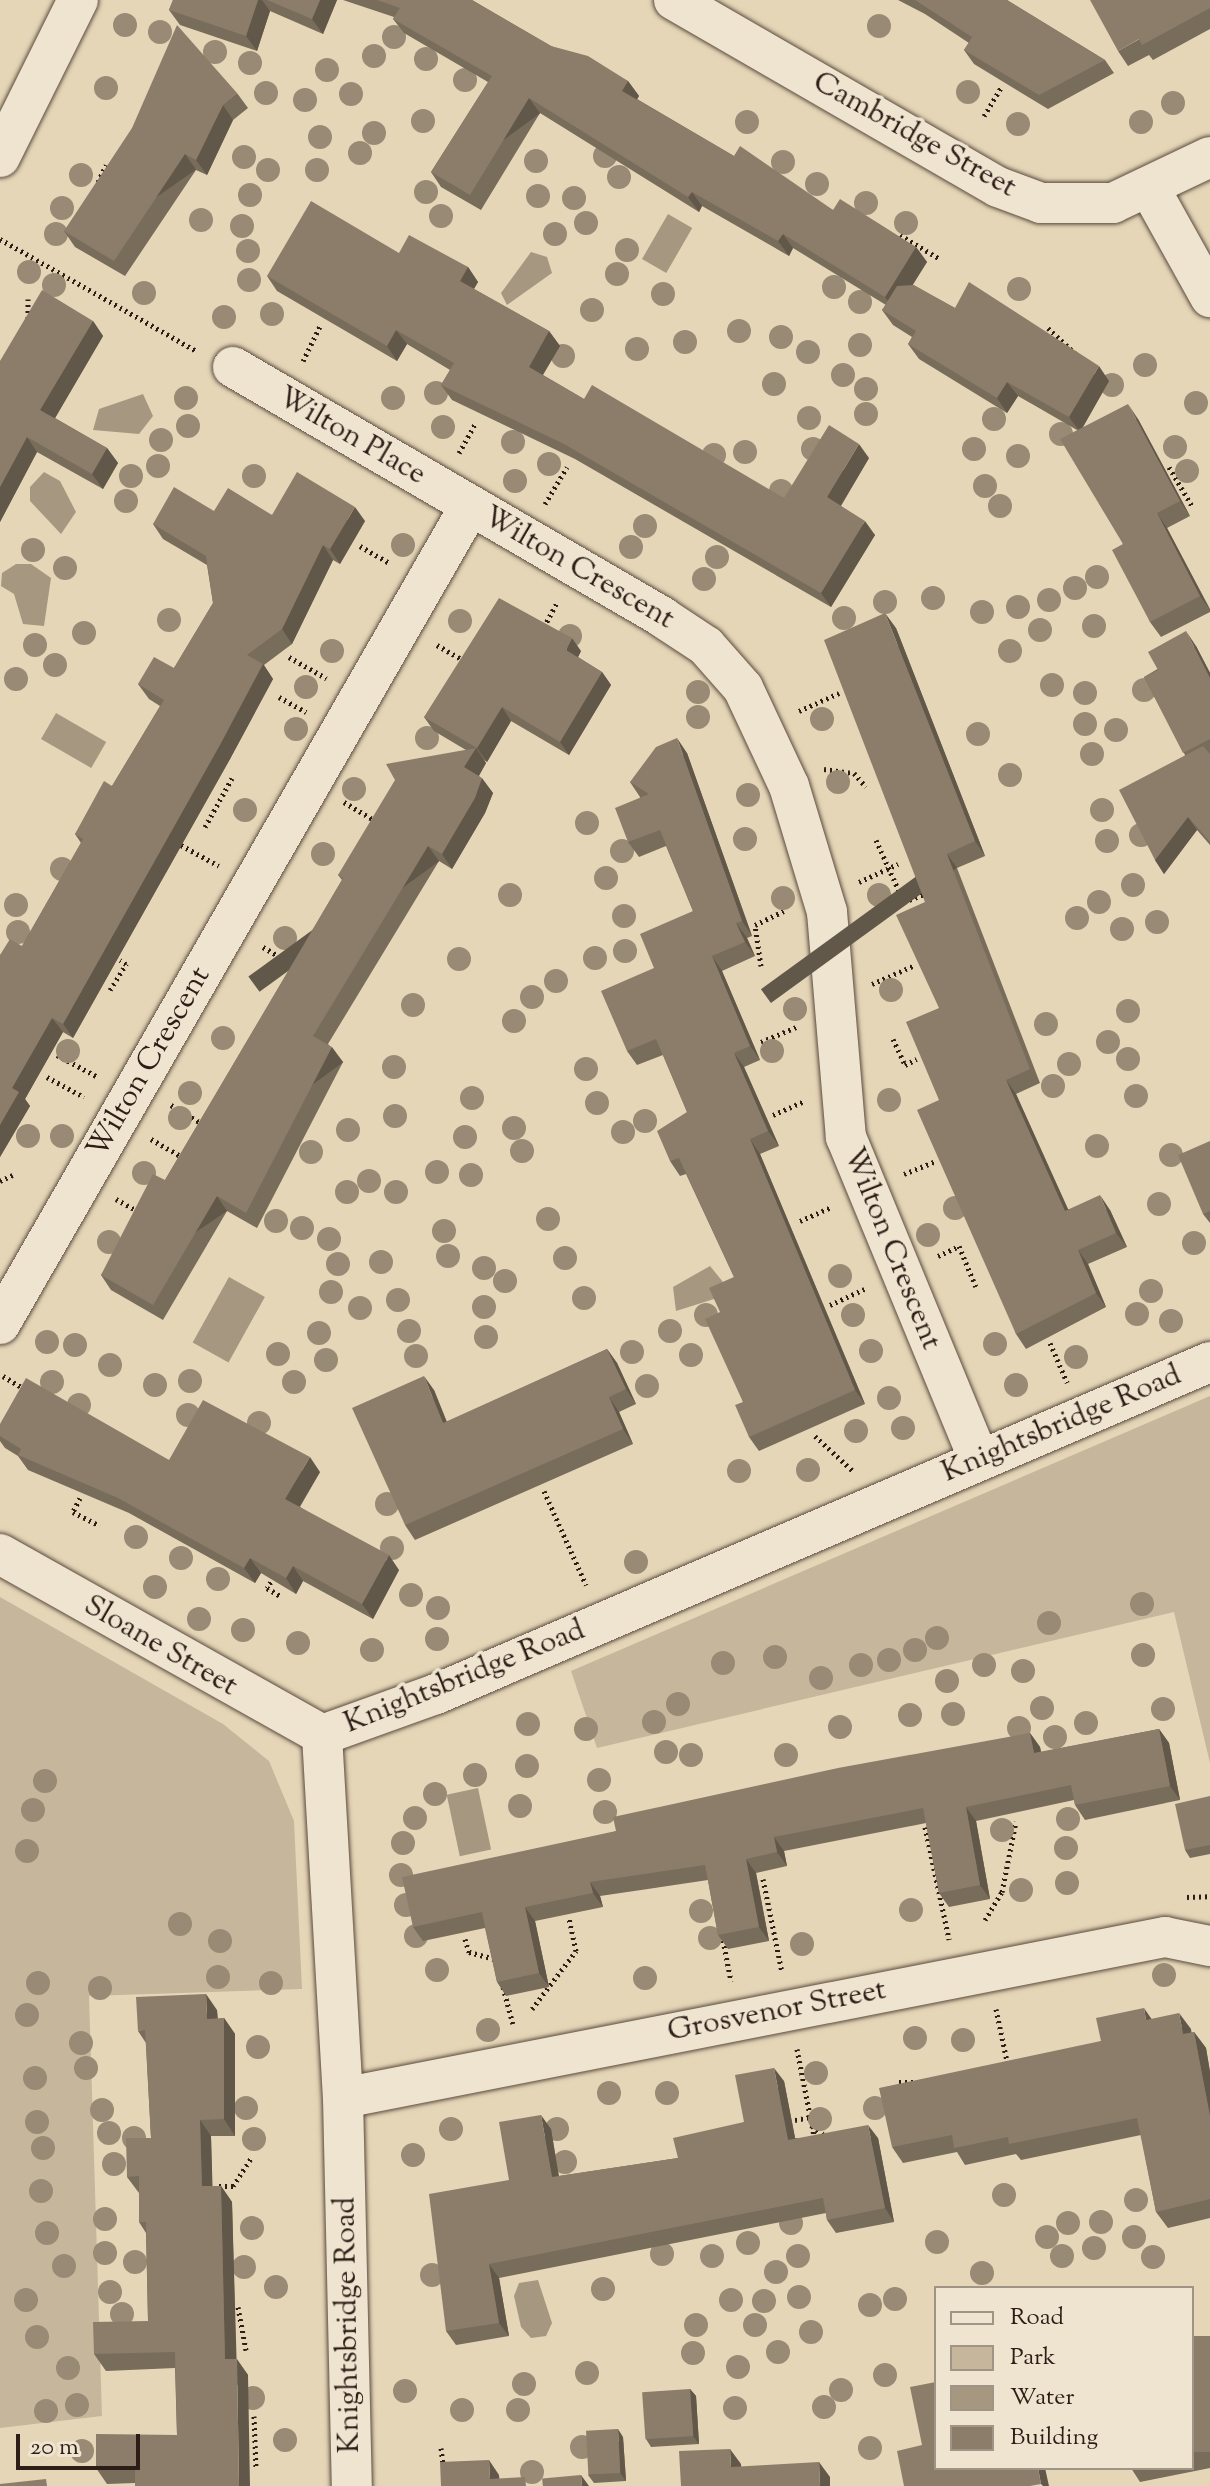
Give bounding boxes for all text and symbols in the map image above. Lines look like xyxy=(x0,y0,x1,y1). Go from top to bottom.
street label: Cambridge Street xyxy=(806,65,1022,207)
street label: Wilton Place xyxy=(270,380,432,494)
street label: Wilton Crescent xyxy=(476,500,680,638)
street label: Wilton Crescent xyxy=(81,961,219,1165)
street label: Wilton Crescent xyxy=(834,1143,948,1355)
street label: Knightsbridge Road xyxy=(937,1358,1187,1492)
street label: Sloane Street xyxy=(77,1589,243,1705)
street label: Knightsbridge Road xyxy=(339,1613,591,1743)
street label: Grosvenor Street xyxy=(665,1973,889,2051)
street label: Knightsbridge Road xyxy=(329,2196,369,2454)
legend xyxy=(934,2286,1194,2470)
text: Road xyxy=(1010,2301,1064,2335)
text: Park xyxy=(1010,2341,1056,2375)
text: Water xyxy=(1010,2381,1074,2415)
scale bar xyxy=(20,2418,144,2468)
text: Building xyxy=(1010,2421,1098,2455)
text: 20 m xyxy=(30,2431,79,2465)

